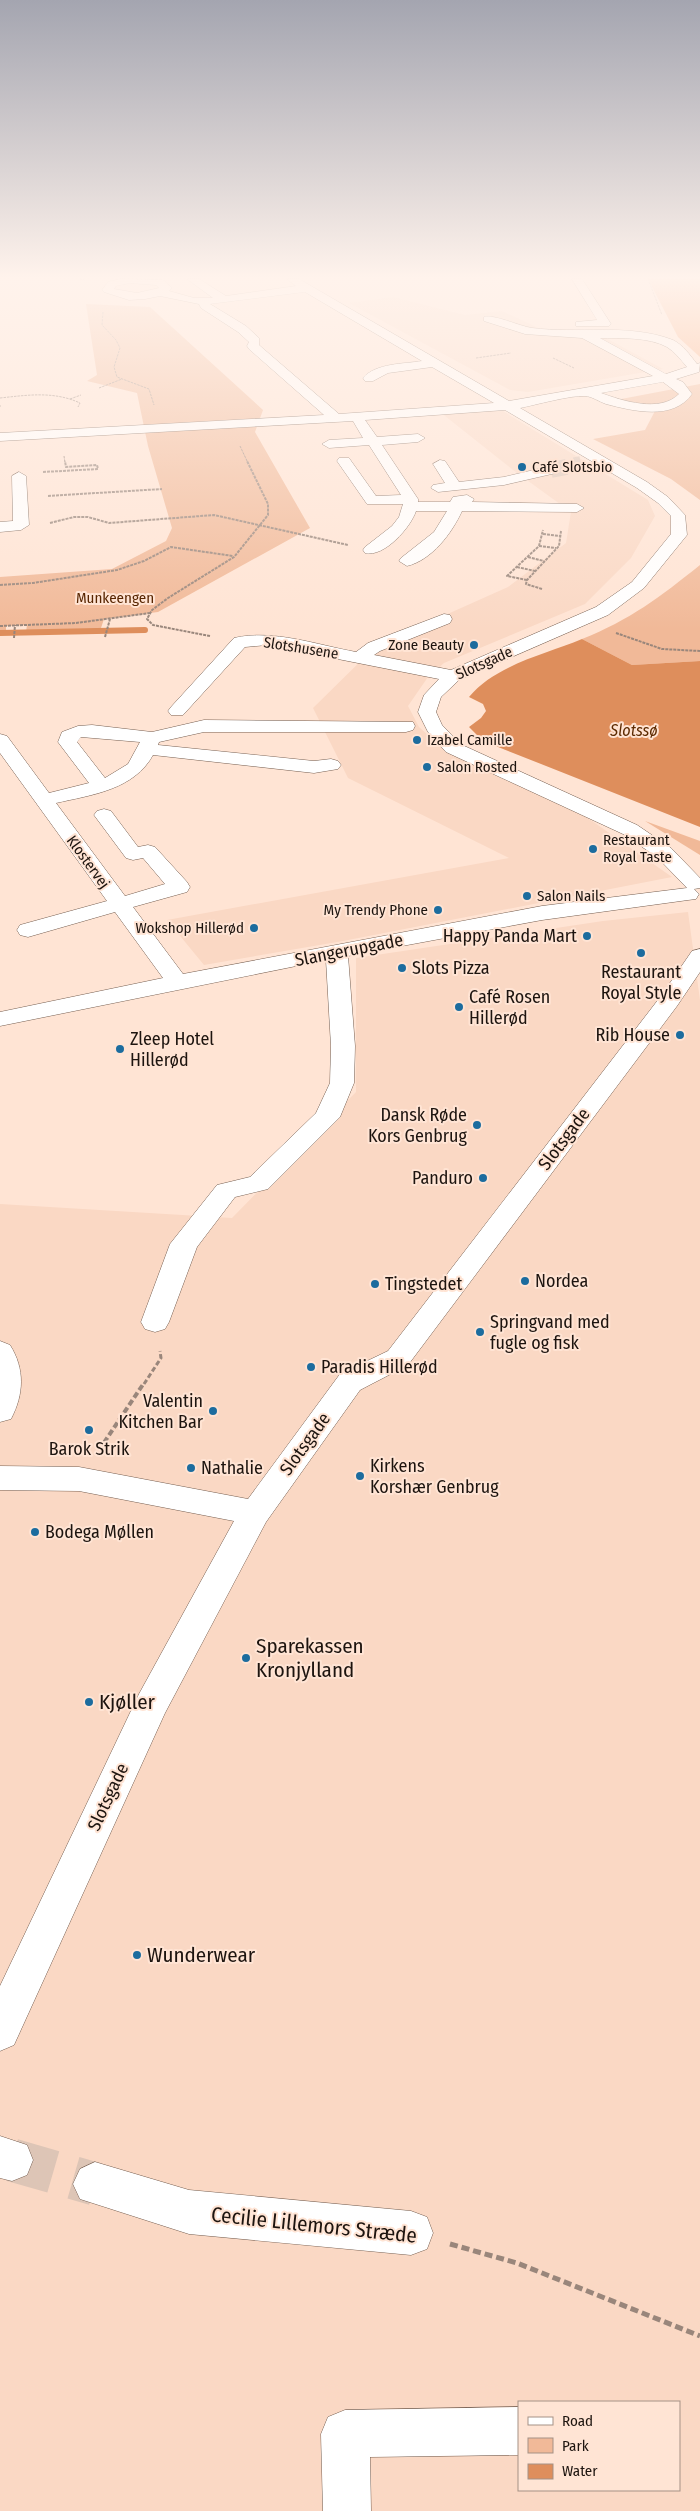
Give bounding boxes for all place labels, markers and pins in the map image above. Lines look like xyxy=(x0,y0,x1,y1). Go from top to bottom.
place label: Café Slotsbio xyxy=(532,458,612,476)
marker: Café Slotsbio xyxy=(516,461,528,473)
place label: Zone Beauty xyxy=(388,636,464,654)
marker: Zone Beauty xyxy=(468,639,480,651)
place label: Izabel Camille xyxy=(427,731,512,749)
marker: Izabel Camille xyxy=(411,734,423,746)
place label: Salon Rosted xyxy=(437,758,517,776)
marker: Salon Rosted xyxy=(421,761,433,773)
place label: Restaurant Royal Taste xyxy=(603,831,672,866)
marker: Restaurant Royal Taste xyxy=(587,843,599,855)
place label: Salon Nails xyxy=(537,887,605,905)
marker: Salon Nails xyxy=(521,890,533,902)
place label: My Trendy Phone xyxy=(324,901,428,919)
marker: My Trendy Phone xyxy=(432,904,444,916)
place label: Wokshop Hillerød xyxy=(136,919,244,937)
marker: Wokshop Hillerød xyxy=(248,922,260,934)
place label: Happy Panda Mart xyxy=(443,925,577,947)
marker: Happy Panda Mart xyxy=(581,930,593,942)
marker: Restaurant Royal Style xyxy=(635,947,647,959)
place label: Slots Pizza xyxy=(412,957,490,979)
place label: Restaurant Royal Style xyxy=(601,961,681,1004)
marker: Slots Pizza xyxy=(396,962,408,974)
place label: Café Rosen Hillerød xyxy=(469,986,550,1029)
marker: Café Rosen Hillerød xyxy=(453,1001,465,1013)
place label: Rib House xyxy=(595,1024,670,1046)
place label: Zleep Hotel Hillerød xyxy=(130,1028,214,1071)
marker: Rib House xyxy=(674,1029,686,1041)
marker: Zleep Hotel Hillerød xyxy=(114,1043,126,1055)
place label: Dansk Røde Kors Genbrug xyxy=(368,1104,468,1147)
marker: Dansk Røde Kors Genbrug xyxy=(471,1119,483,1131)
place label: Panduro xyxy=(412,1167,473,1189)
marker: Panduro xyxy=(477,1172,489,1184)
place label: Nordea xyxy=(535,1270,589,1292)
place label: Tingstedet xyxy=(385,1273,462,1295)
marker: Nordea xyxy=(519,1275,531,1287)
marker: Tingstedet xyxy=(369,1278,381,1290)
place label: Springvand med fugle og fisk xyxy=(490,1311,610,1354)
marker: Springvand med fugle og fisk xyxy=(474,1326,486,1338)
place label: Paradis Hillerød xyxy=(321,1356,438,1378)
marker: Paradis Hillerød xyxy=(305,1361,317,1373)
place label: Valentin Kitchen Bar xyxy=(119,1390,204,1433)
marker: Valentin Kitchen Bar xyxy=(207,1405,219,1417)
marker: Barok Strik xyxy=(83,1424,95,1436)
place label: Barok Strik xyxy=(49,1438,130,1460)
place label: Kirkens Korshær Genbrug xyxy=(370,1455,499,1498)
place label: Nathalie xyxy=(201,1457,263,1479)
marker: Nathalie xyxy=(185,1462,197,1474)
marker: Kirkens Korshær Genbrug xyxy=(354,1470,366,1482)
place label: Bodega Møllen xyxy=(45,1521,154,1543)
marker: Bodega Møllen xyxy=(29,1526,41,1538)
place label: Sparekassen Kronjylland xyxy=(256,1633,364,1683)
marker: Sparekassen Kronjylland xyxy=(240,1652,252,1664)
place label: Kjøller xyxy=(99,1689,156,1715)
marker: Kjøller xyxy=(83,1696,95,1708)
place label: Wunderwear xyxy=(147,1942,256,1968)
marker: Wunderwear xyxy=(131,1949,143,1961)

